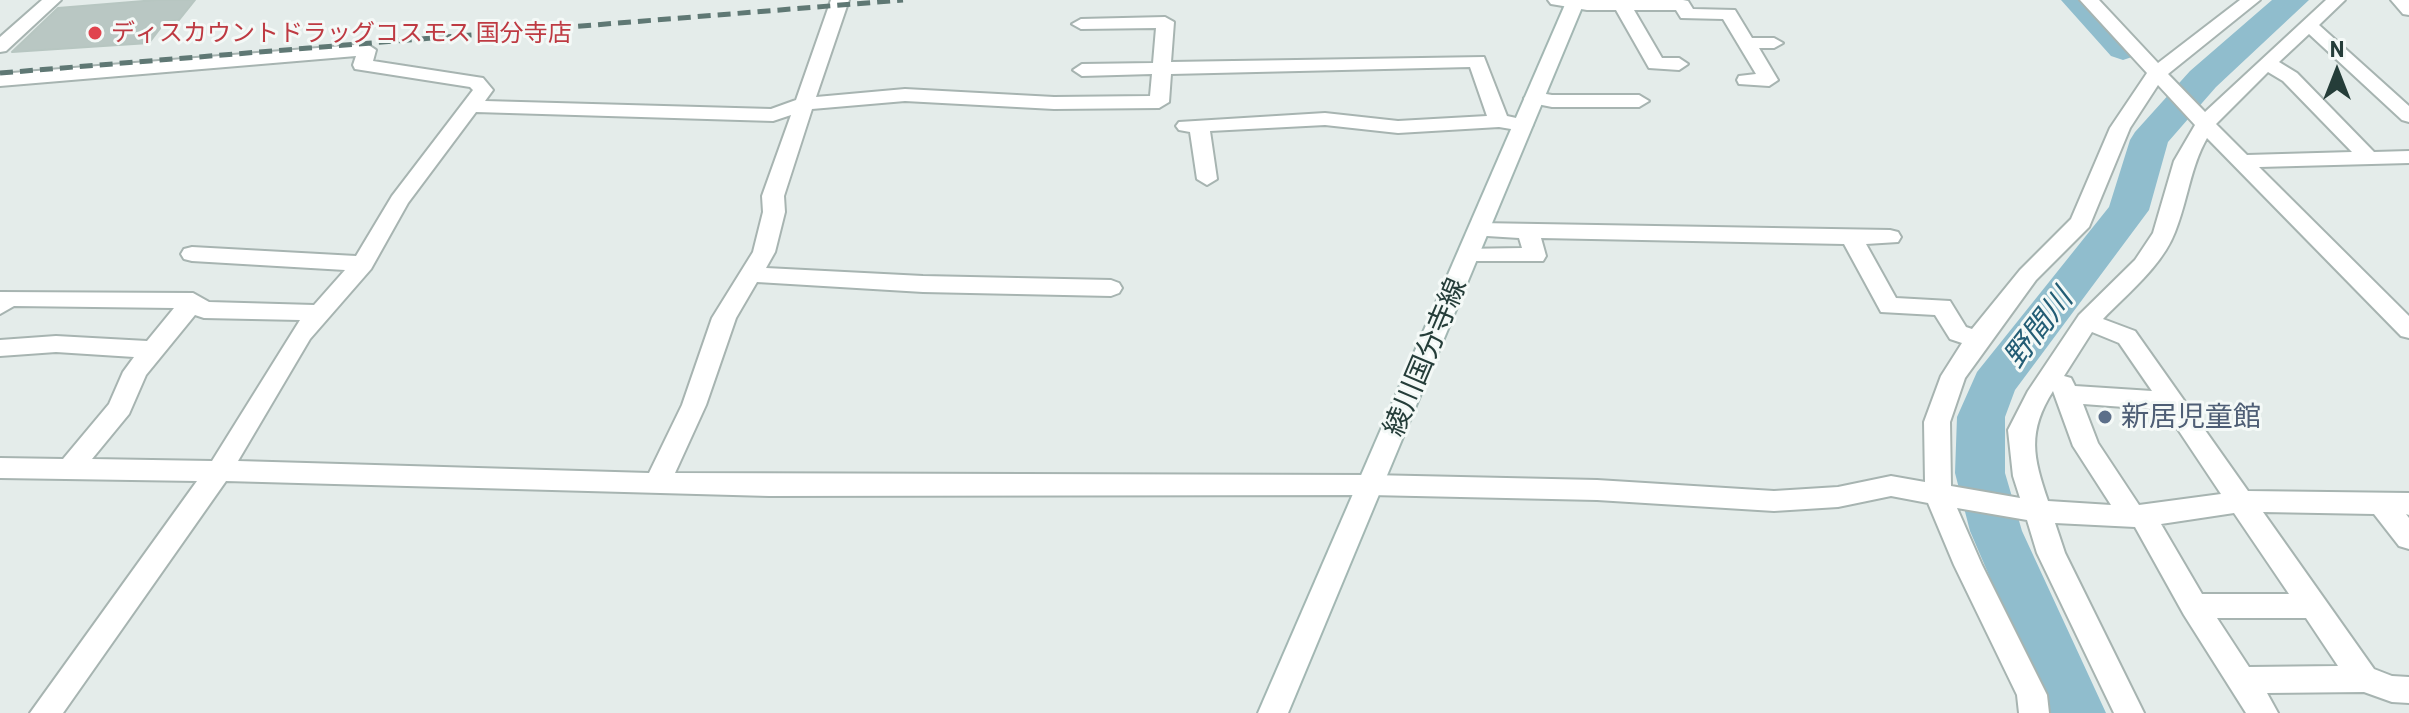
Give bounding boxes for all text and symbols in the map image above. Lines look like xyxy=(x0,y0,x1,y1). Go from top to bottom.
place label: ディスカウントドラッグコスモス 国分寺店 xyxy=(111,19,572,47)
marker: ディスカウントドラッグコスモス 国分寺店 xyxy=(86,24,104,42)
north arrow xyxy=(2297,32,2377,112)
text: N xyxy=(2330,35,2344,61)
street label: 綾川国分寺線 xyxy=(1377,273,1473,441)
water label: 野間川 xyxy=(1996,281,2080,375)
place label: 新居児童館 xyxy=(2121,400,2261,434)
marker: 新居児童館 xyxy=(2096,408,2114,426)

